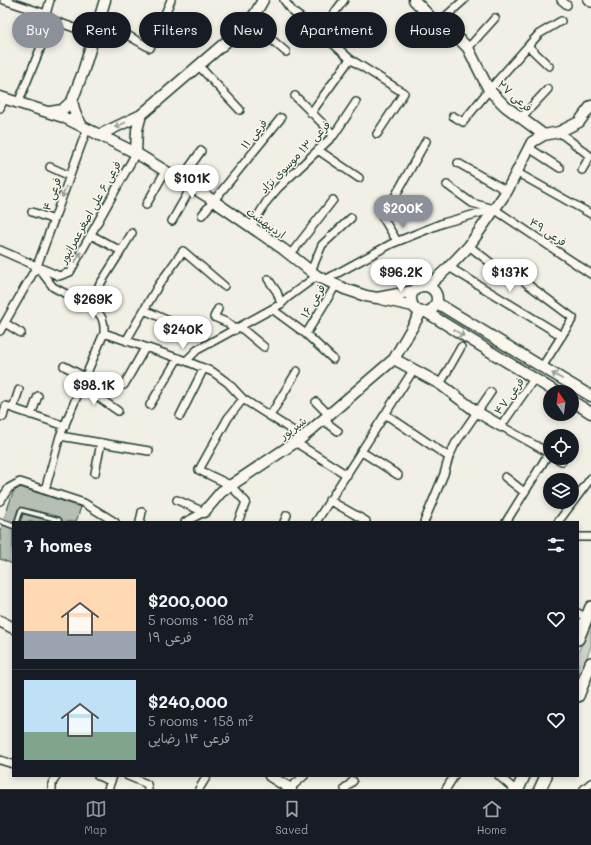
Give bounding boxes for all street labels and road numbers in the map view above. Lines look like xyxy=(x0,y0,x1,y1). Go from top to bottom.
street label: فرعی ۲۷ xyxy=(494,76,536,116)
street label: فرعی ۱۱ xyxy=(237,116,271,152)
street label: فرعی ۱‍۳ موسوی نژاد xyxy=(256,117,334,197)
street label: فرعی ۶ علی اصغرعمرانپور xyxy=(55,158,125,267)
street label: فرعی ۴ xyxy=(39,175,65,213)
street label: اردیبهشت xyxy=(243,204,289,242)
street label: فرعی ۴۹ xyxy=(526,214,570,250)
street label: فرعی ۱۶ xyxy=(297,281,329,321)
street label: فرعی ۴۷ xyxy=(490,374,528,418)
street label: شیرپور xyxy=(276,413,309,443)

